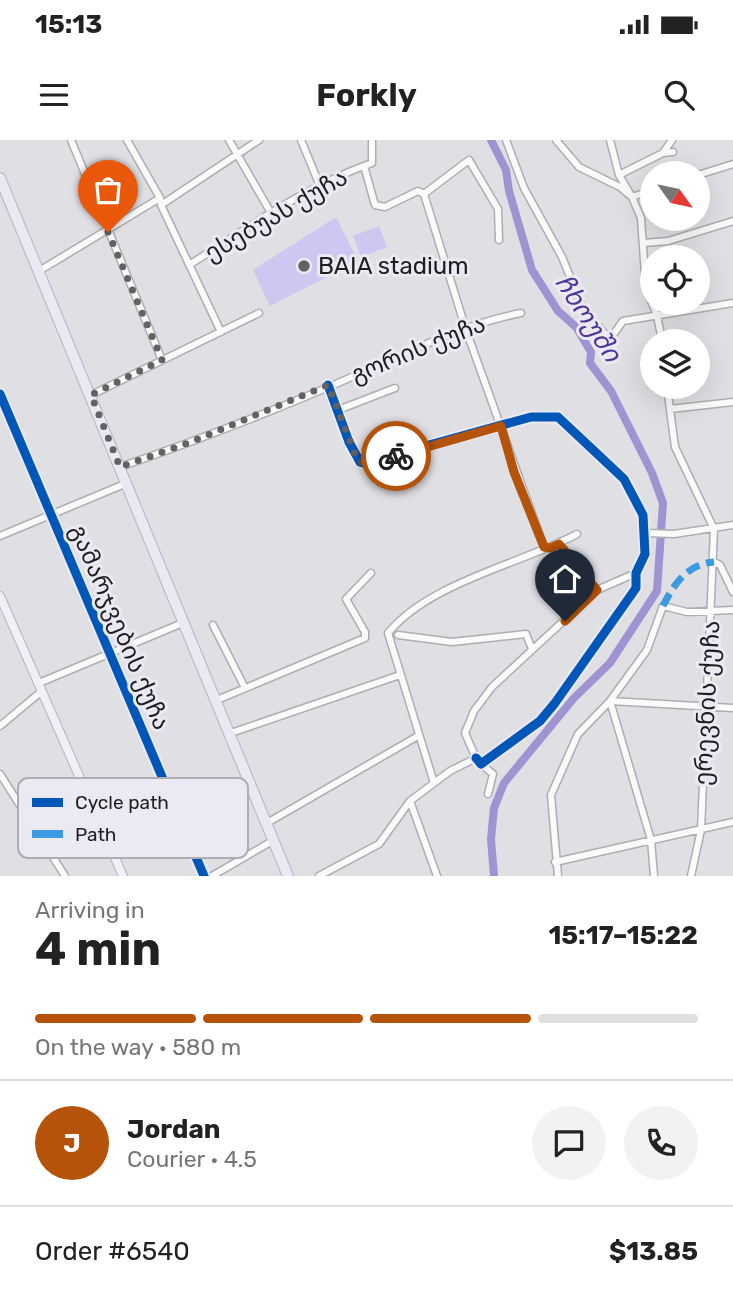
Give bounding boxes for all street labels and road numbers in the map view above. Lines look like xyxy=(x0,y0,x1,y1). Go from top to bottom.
street label: ესებუას ქუჩა xyxy=(200,163,352,267)
street label: გორის ქუჩა xyxy=(347,309,489,389)
street label: გამარჯვების ქუჩა xyxy=(64,520,176,734)
street label: ერევნის ქუჩა xyxy=(689,620,725,786)

